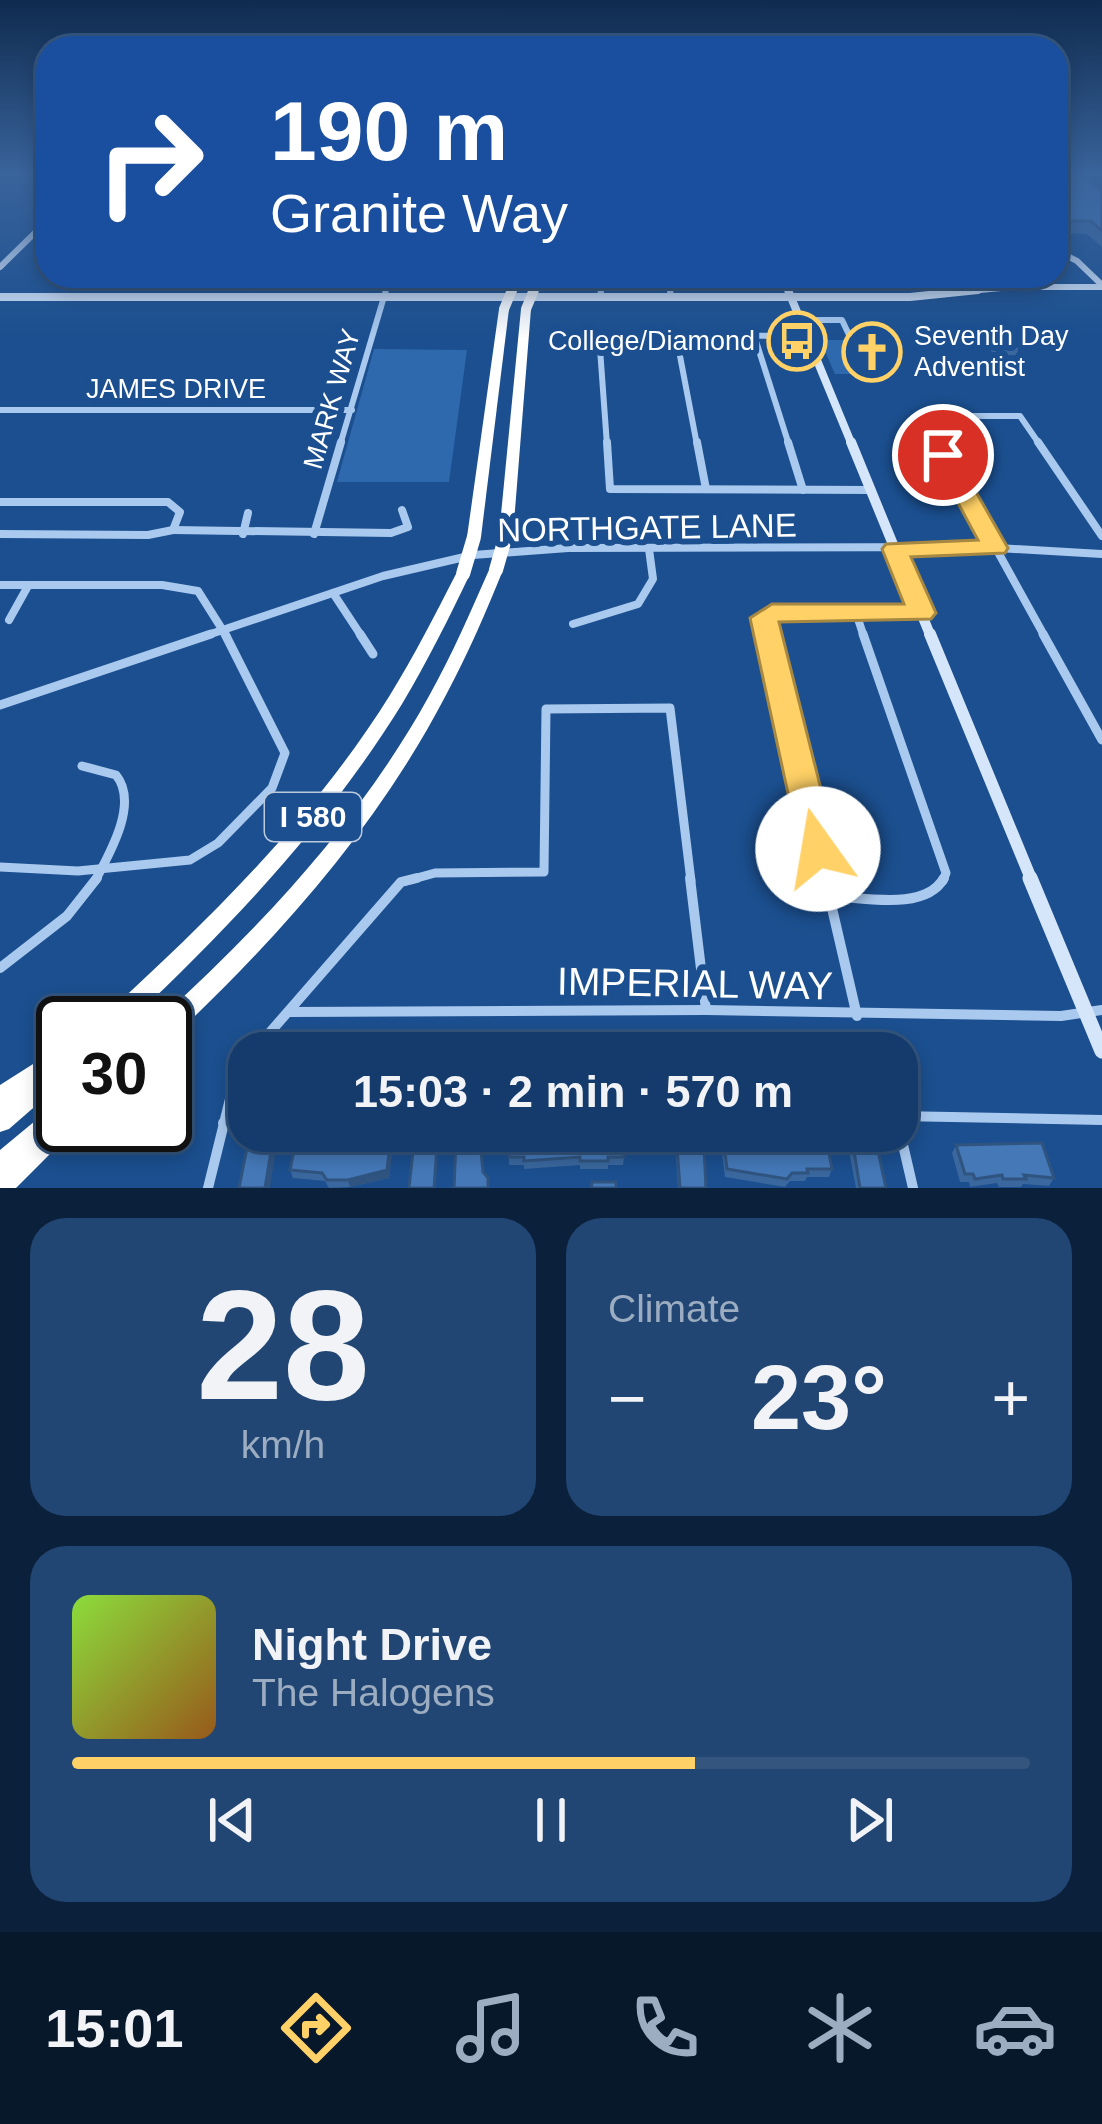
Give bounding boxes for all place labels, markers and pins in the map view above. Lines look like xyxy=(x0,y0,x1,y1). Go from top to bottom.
bus stop icon: College/Diamond xyxy=(766,310,828,372)
church icon: Seventh Day Adventist xyxy=(841,321,903,383)
place label: Seventh Day Adventist xyxy=(914,321,1069,382)
place label: College/Diamond xyxy=(548,326,755,356)
pin xyxy=(892,404,994,506)

